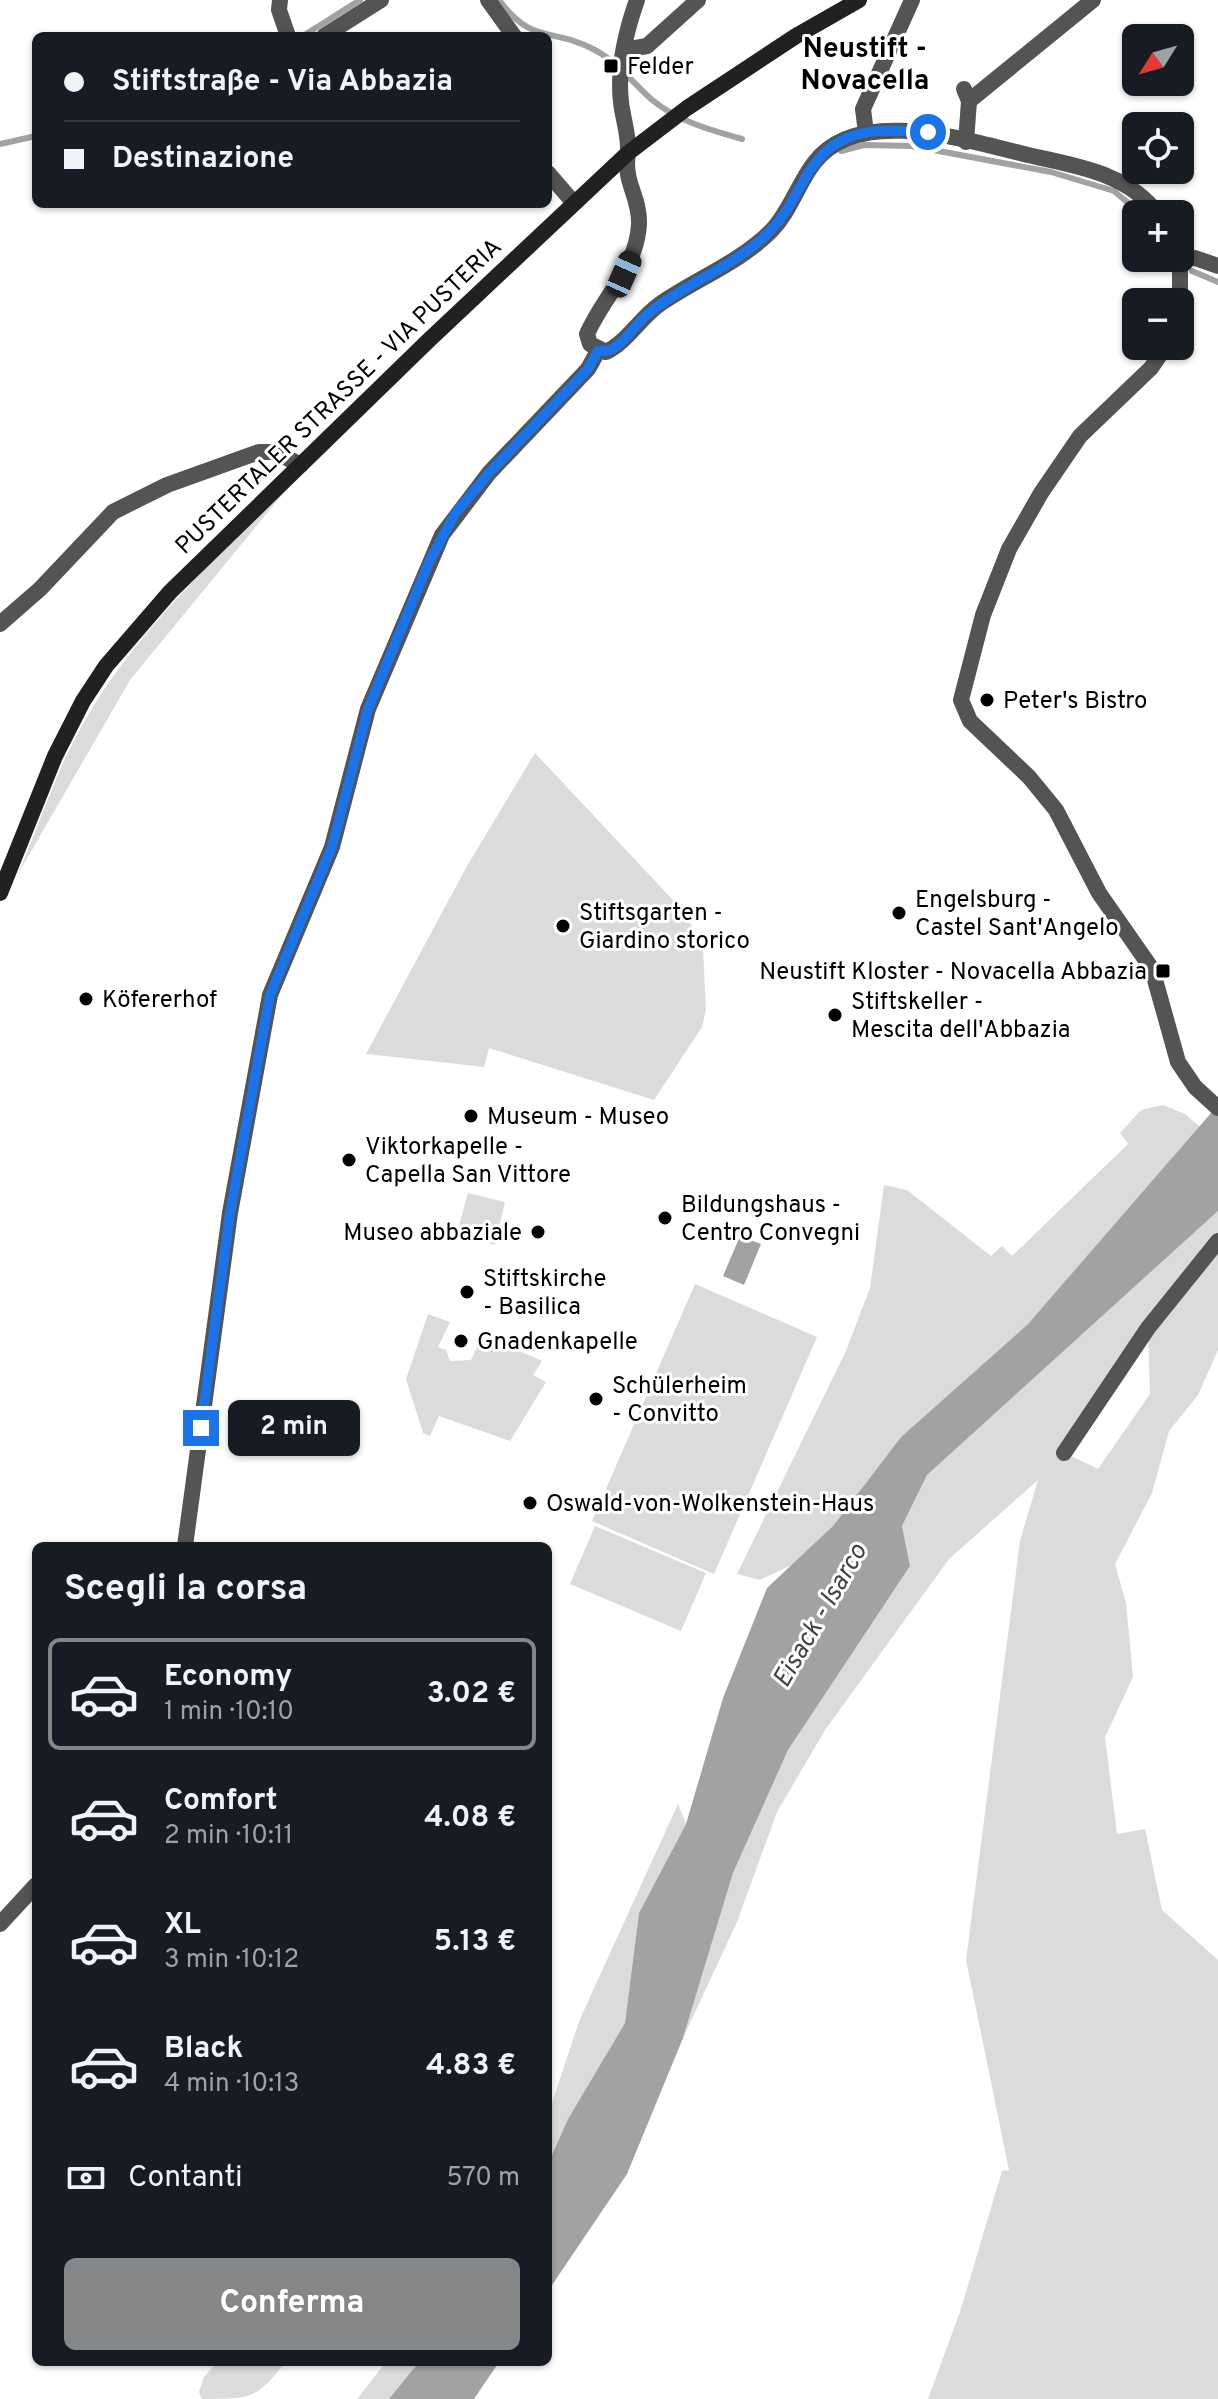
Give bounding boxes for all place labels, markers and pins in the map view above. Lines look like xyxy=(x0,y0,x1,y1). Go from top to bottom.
place label: Felder xyxy=(627,53,694,83)
marker: Felder xyxy=(602,57,620,75)
place label: Peter's Bistro xyxy=(1003,687,1147,717)
marker: Peter's Bistro xyxy=(978,691,996,709)
place label: Engelsburg - Castel Sant'Angelo xyxy=(915,886,1119,944)
place label: Stiftsgarten - Giardino storico xyxy=(579,899,750,957)
marker: Engelsburg - Castel Sant'Angelo xyxy=(890,904,908,922)
marker: Stiftsgarten - Giardino storico xyxy=(554,917,572,935)
place label: Neustift Kloster - Novacella Abbazia xyxy=(759,958,1147,988)
marker: Neustift Kloster - Novacella Abbazia xyxy=(1154,962,1172,980)
place label: Köfererhof xyxy=(102,986,217,1016)
place label: Stiftskeller - Mescita dell'Abbazia xyxy=(851,988,1070,1046)
marker: Köfererhof xyxy=(77,990,95,1008)
marker: Stiftskeller - Mescita dell'Abbazia xyxy=(826,1006,844,1024)
place label: Museum - Museo xyxy=(487,1103,669,1133)
marker: Museum - Museo xyxy=(462,1107,480,1125)
place label: Viktorkapelle - Capella San Vittore xyxy=(365,1133,571,1191)
marker: Viktorkapelle - Capella San Vittore xyxy=(340,1151,358,1169)
place label: Bildungshaus - Centro Convegni xyxy=(681,1191,860,1249)
marker: Bildungshaus - Centro Convegni xyxy=(656,1209,674,1227)
place label: Museo abbaziale xyxy=(343,1219,522,1249)
marker: Museo abbaziale xyxy=(529,1223,547,1241)
place label: Stiftskirche - Basilica xyxy=(483,1265,606,1323)
marker: Stiftskirche - Basilica xyxy=(458,1283,476,1301)
place label: Gnadenkapelle xyxy=(477,1328,638,1358)
marker: Gnadenkapelle xyxy=(452,1332,470,1350)
place label: Schülerheim - Convitto xyxy=(612,1372,747,1430)
marker: Schülerheim - Convitto xyxy=(587,1390,605,1408)
place label: Oswald-von-Wolkenstein-Haus xyxy=(546,1490,874,1520)
marker: Oswald-von-Wolkenstein-Haus xyxy=(521,1494,539,1512)

